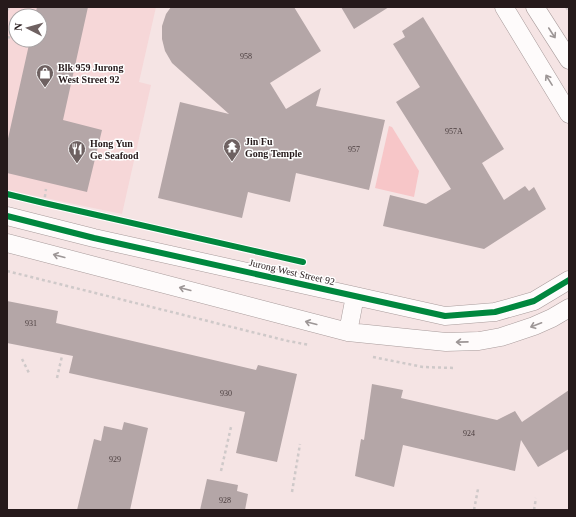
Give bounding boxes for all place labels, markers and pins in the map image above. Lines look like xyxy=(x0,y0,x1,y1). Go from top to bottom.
place label: Blk 959 Jurong West Street 92 xyxy=(58,62,123,85)
shop icon: Blk 959 Jurong West Street 92 xyxy=(35,63,55,88)
place label: Jin Fu Gong Temple xyxy=(245,136,303,159)
temple icon: Jin Fu Gong Temple xyxy=(222,137,242,162)
place label: Hong Yun Ge Seafood xyxy=(90,138,139,161)
restaurant icon: Hong Yun Ge Seafood xyxy=(67,139,87,164)

